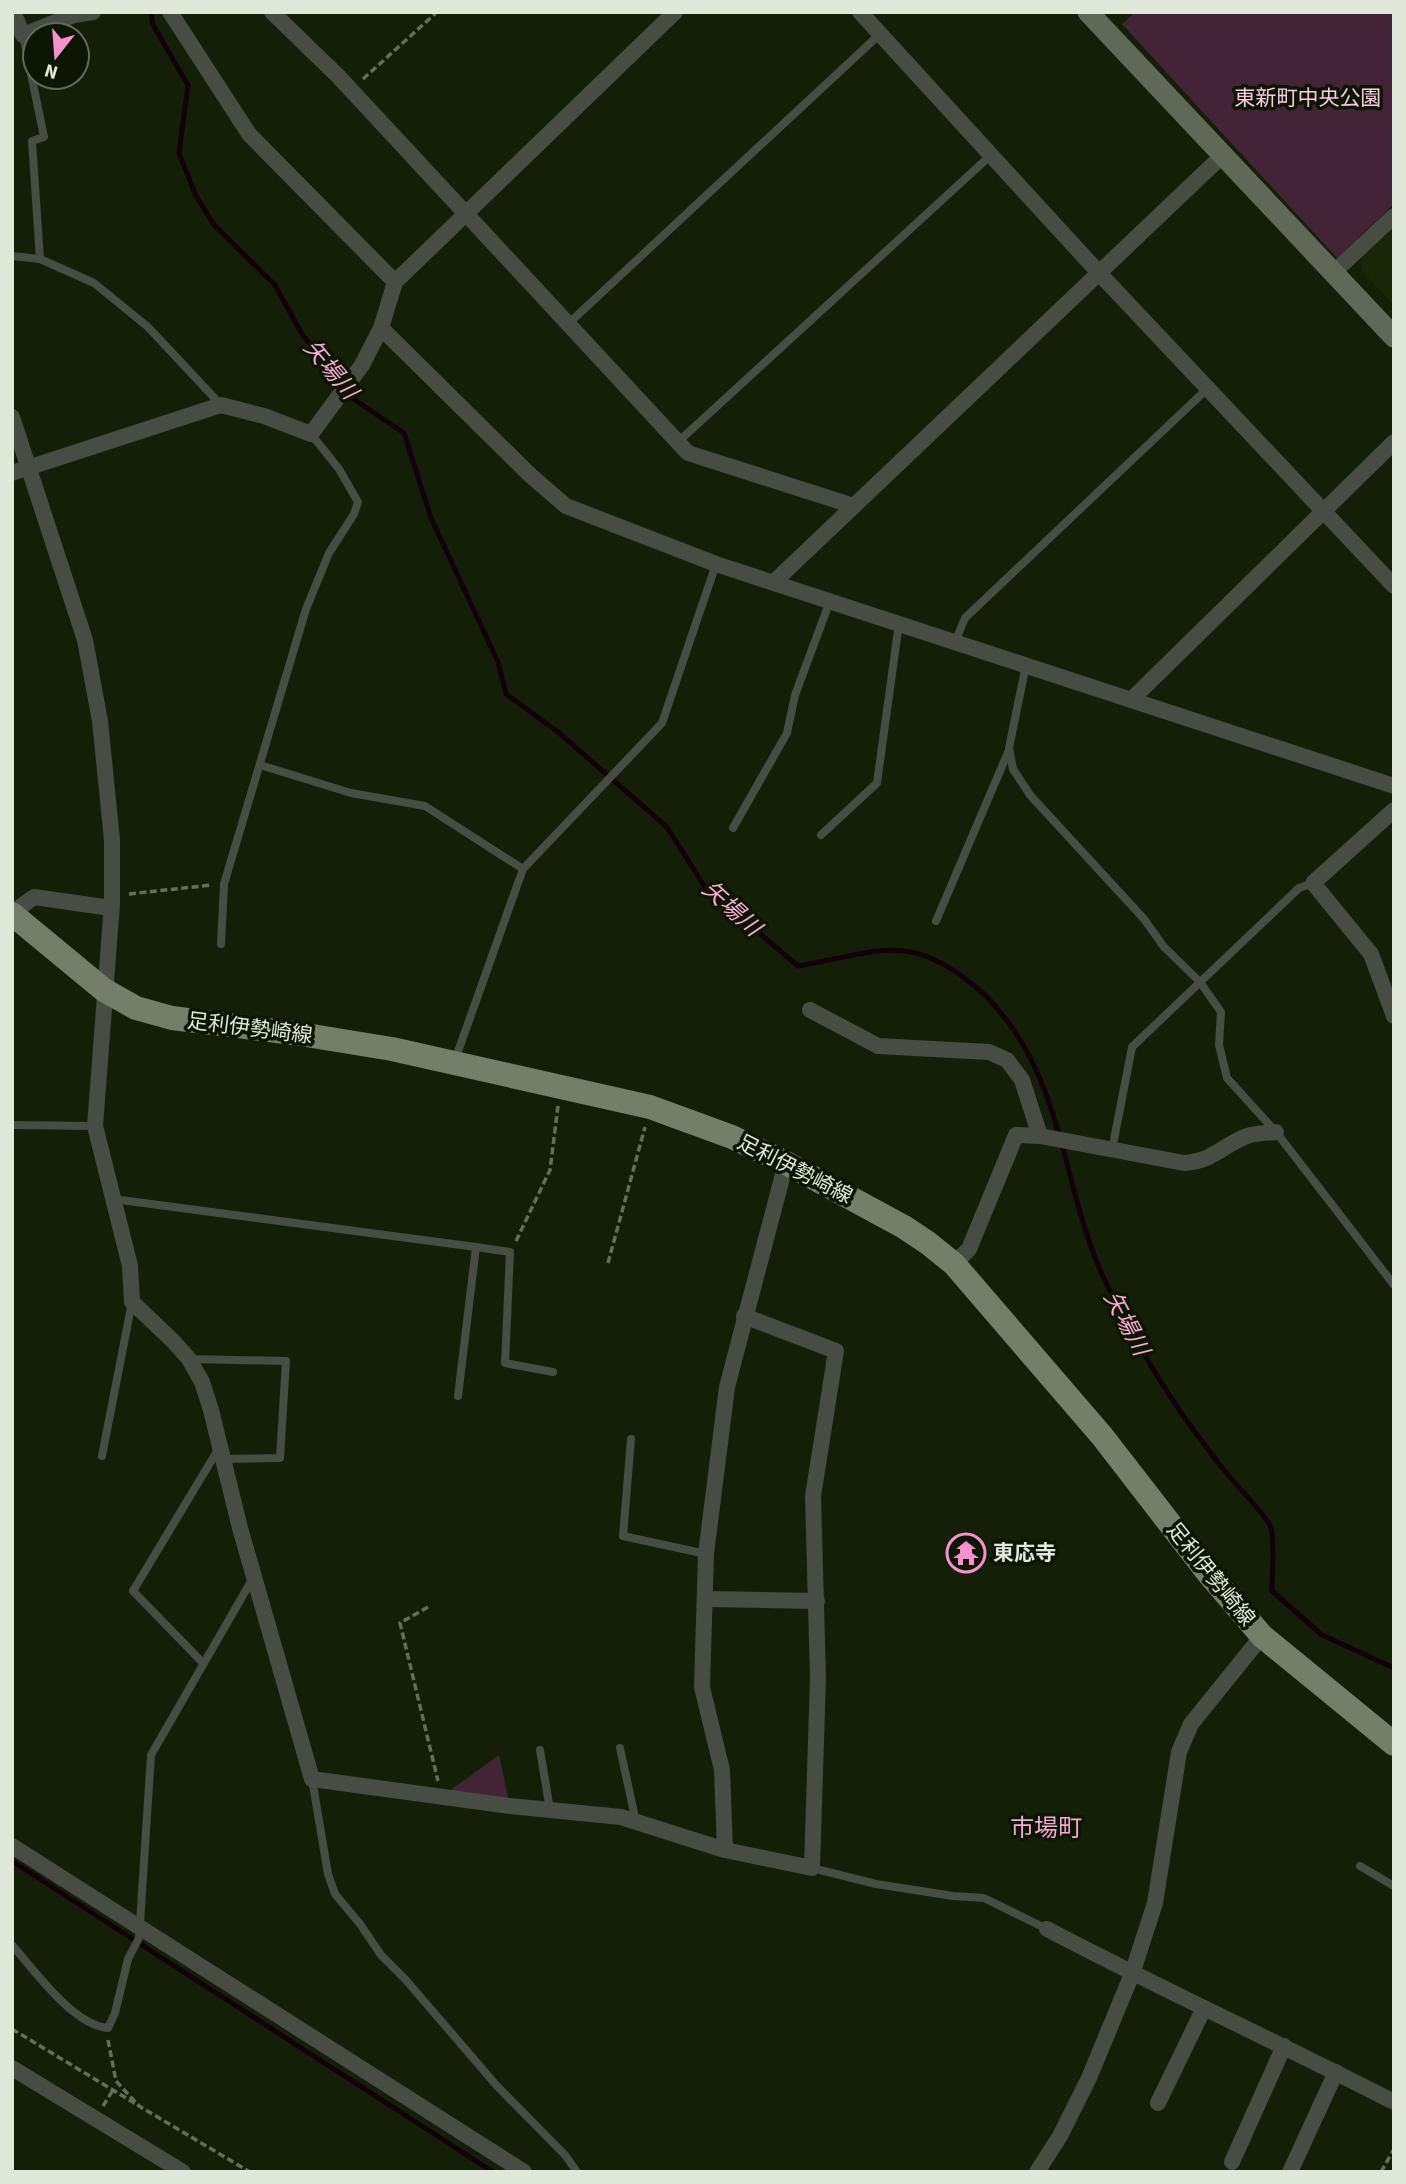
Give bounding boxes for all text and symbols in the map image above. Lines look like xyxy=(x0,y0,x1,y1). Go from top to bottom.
north arrow xyxy=(21,21,91,91)
text: N xyxy=(41,56,61,86)
park label: 東新町中央公園 xyxy=(1235,83,1382,113)
water label: 矢場川 xyxy=(296,332,367,409)
water label: 矢場川 xyxy=(695,873,771,946)
street label: 足利伊勢崎線 xyxy=(186,1005,314,1051)
street label: 足利伊勢崎線 xyxy=(732,1127,858,1211)
water label: 矢場川 xyxy=(1096,1285,1159,1364)
street label: 足利伊勢崎線 xyxy=(1160,1516,1262,1632)
temple icon: 東応寺 xyxy=(945,1532,987,1574)
place label: 東応寺 xyxy=(993,1538,1056,1568)
district label: 市場町 xyxy=(1010,1811,1082,1846)

